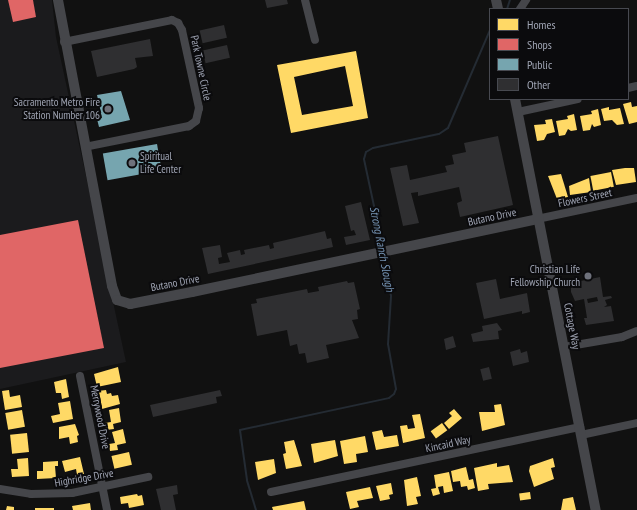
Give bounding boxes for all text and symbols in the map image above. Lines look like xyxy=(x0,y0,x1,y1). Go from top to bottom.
legend xyxy=(489,8,629,100)
text: Homes xyxy=(527,17,555,32)
street label: Park Towne Circle xyxy=(188,34,214,102)
text: Shops xyxy=(527,37,552,52)
text: Public xyxy=(527,57,552,72)
text: Other xyxy=(527,77,550,92)
place label: Sacramento Metro Fire Station Number 106 xyxy=(14,96,100,122)
marker: Sacramento Metro Fire Station Number 106 xyxy=(103,104,113,114)
place label: Spiritual Life Center xyxy=(140,150,181,176)
marker: Spiritual Life Center xyxy=(127,158,137,168)
street label: Flowers Street xyxy=(557,186,613,210)
water label: Strong Ranch Slough xyxy=(367,205,397,293)
street label: Butano Drive xyxy=(467,205,517,229)
place label: Christian Life Fellowship Church xyxy=(510,263,580,289)
marker: Christian Life Fellowship Church xyxy=(583,271,593,281)
street label: Butano Drive xyxy=(150,272,200,294)
street label: Cottage Way xyxy=(561,302,583,350)
street label: Merrywood Drive xyxy=(87,384,113,450)
street label: Kincaid Way xyxy=(424,433,472,455)
street label: Highridge Drive xyxy=(53,466,115,490)

